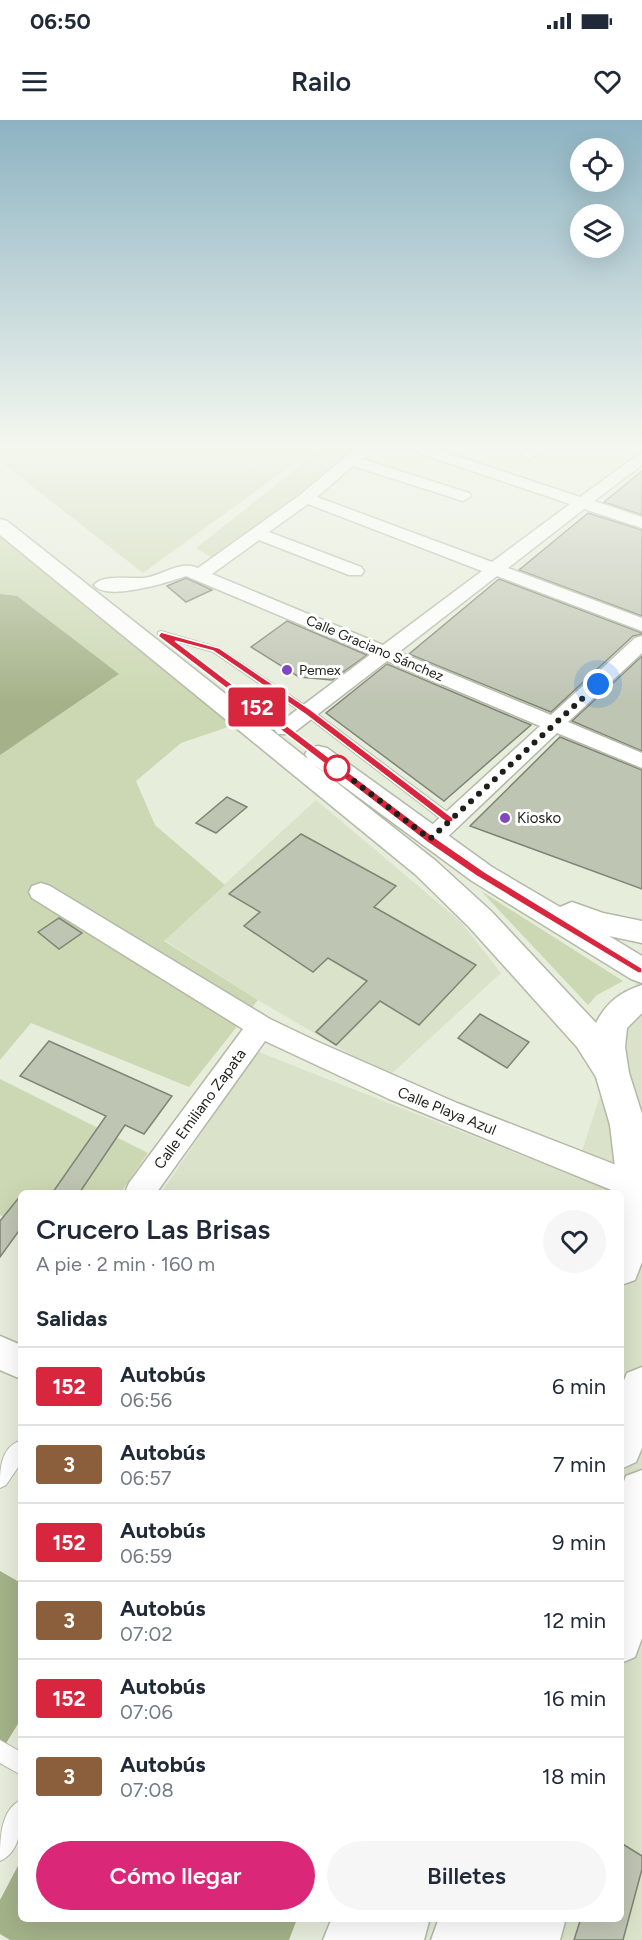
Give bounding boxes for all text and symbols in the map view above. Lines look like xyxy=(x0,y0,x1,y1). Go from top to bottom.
text: 06:50 xyxy=(30,8,91,35)
icon: menu xyxy=(18,65,51,98)
text: Railo xyxy=(291,65,351,98)
icon: heart xyxy=(591,65,624,98)
map controls xyxy=(570,138,624,258)
button: locate xyxy=(570,138,624,192)
button: layers xyxy=(570,204,624,258)
street label: Calle Graciano Sánchez xyxy=(303,612,446,685)
place label: Pemex xyxy=(299,662,341,679)
marker: Pemex xyxy=(280,663,294,677)
your location xyxy=(583,669,613,699)
line badge: 152 xyxy=(222,688,292,726)
text: 152 xyxy=(240,695,274,720)
unlabelled marker xyxy=(324,755,350,781)
place label: Kiosko xyxy=(517,809,561,827)
marker: Kiosko xyxy=(498,811,512,825)
street label: Calle Emiliano Zapata xyxy=(150,1045,250,1173)
street label: Calle Playa Azul xyxy=(395,1083,499,1139)
button: heart xyxy=(543,1210,606,1273)
text: Crucero Las Brisas xyxy=(36,1212,270,1246)
text: A pie · 2 min · 160 m xyxy=(36,1252,215,1276)
text: Salidas xyxy=(36,1305,107,1332)
text: Autobús xyxy=(120,1361,206,1388)
text: 6 min xyxy=(552,1373,606,1400)
text: 152 xyxy=(52,1374,86,1399)
text: 06:56 xyxy=(120,1388,172,1412)
text: Autobús xyxy=(120,1439,206,1466)
text: 7 min xyxy=(553,1451,606,1478)
text: 3 xyxy=(63,1452,75,1477)
text: 06:57 xyxy=(120,1466,171,1490)
text: Autobús xyxy=(120,1517,206,1544)
text: 9 min xyxy=(552,1529,606,1556)
text: 152 xyxy=(52,1530,86,1555)
text: 06:59 xyxy=(120,1544,172,1568)
text: Autobús xyxy=(120,1595,206,1622)
text: 12 min xyxy=(543,1607,606,1634)
text: 3 xyxy=(63,1608,75,1633)
text: 07:02 xyxy=(120,1622,173,1646)
text: Autobús xyxy=(120,1673,206,1700)
text: 16 min xyxy=(543,1685,606,1712)
text: 152 xyxy=(52,1686,86,1711)
text: 07:06 xyxy=(120,1700,173,1724)
text: Autobús xyxy=(120,1751,206,1778)
text: 18 min xyxy=(542,1763,606,1790)
text: 3 xyxy=(63,1764,75,1789)
text: 07:08 xyxy=(120,1778,174,1802)
button: Cómo llegar xyxy=(36,1841,315,1910)
button: Billetes xyxy=(327,1841,606,1910)

